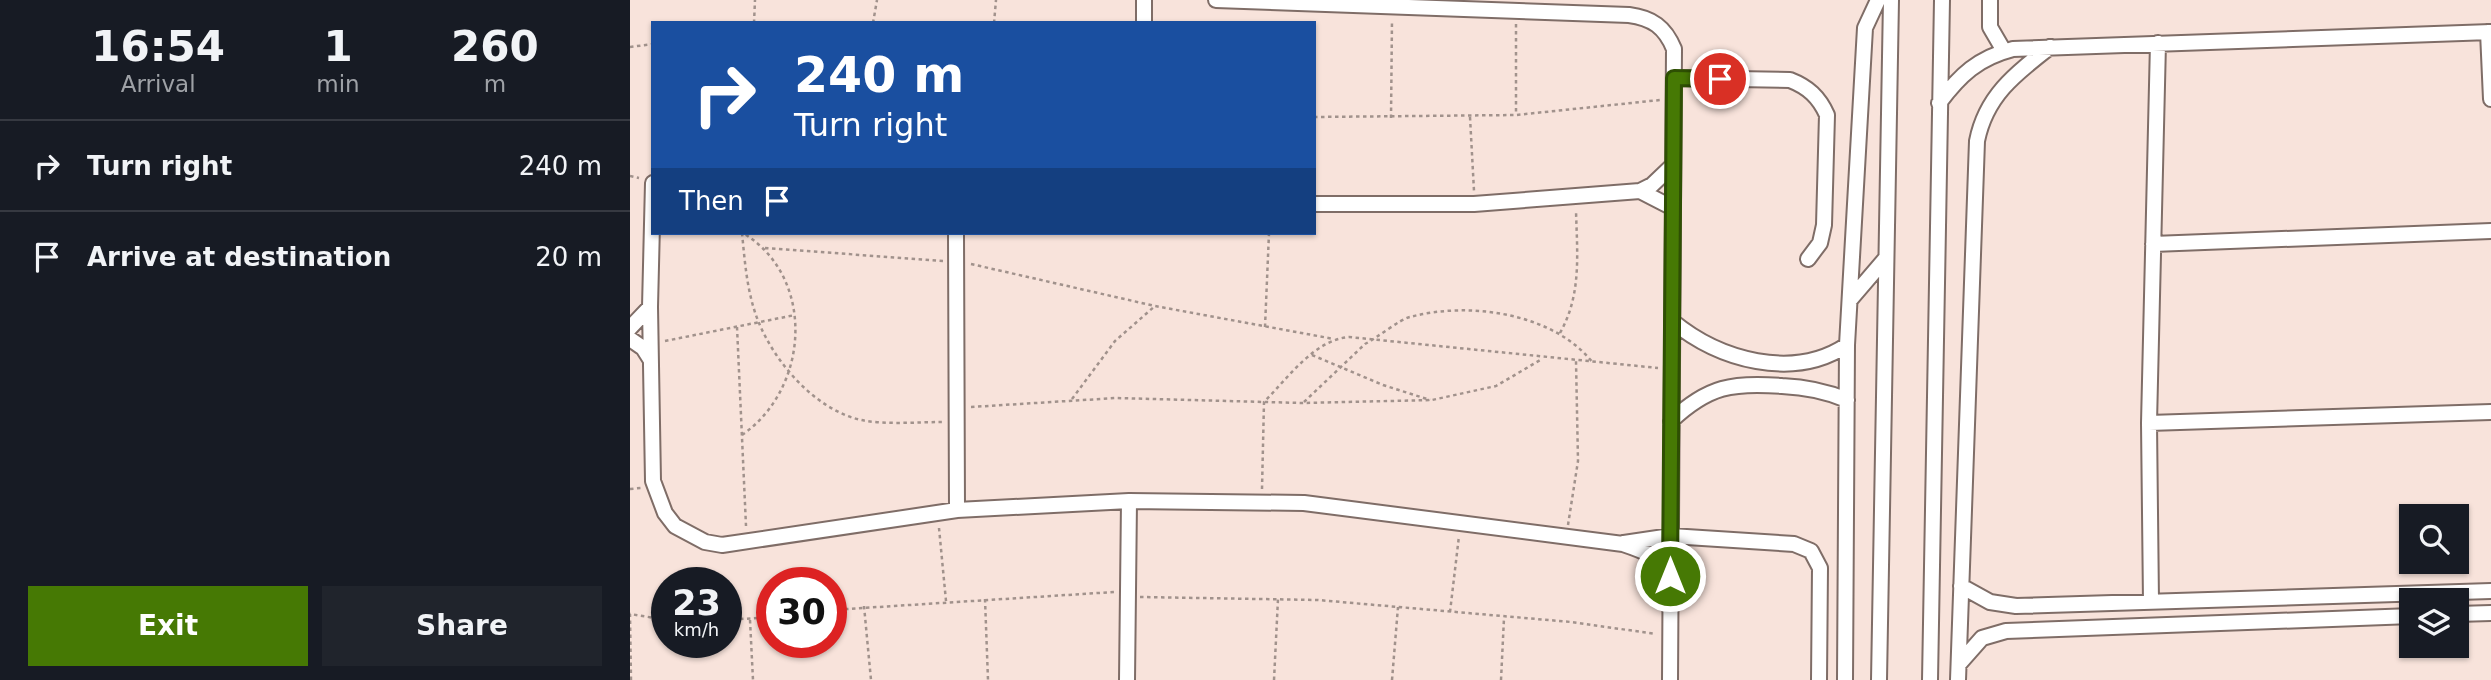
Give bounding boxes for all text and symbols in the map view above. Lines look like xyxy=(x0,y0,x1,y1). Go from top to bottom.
text: 16:54 xyxy=(91,22,225,71)
text: 1 xyxy=(323,22,353,71)
text: 260 xyxy=(451,22,539,71)
text: 240 m xyxy=(794,47,964,104)
icon: right xyxy=(679,49,770,140)
pin xyxy=(1690,49,1750,109)
icon: arrive xyxy=(1701,60,1739,98)
text: Arrival xyxy=(121,71,196,97)
text: min xyxy=(316,71,360,97)
text: m xyxy=(484,71,506,97)
text: Turn right xyxy=(794,106,947,144)
icon: right xyxy=(28,147,66,185)
text: Turn right xyxy=(87,151,232,181)
text: 240 m xyxy=(519,151,602,181)
icon: arrive xyxy=(758,182,796,220)
text: Then xyxy=(679,186,744,216)
icon: arrive xyxy=(28,238,66,276)
text: Arrive at destination xyxy=(87,242,391,272)
text: 20 m xyxy=(535,242,602,272)
map controls xyxy=(2399,504,2469,658)
button: search xyxy=(2399,504,2469,574)
position arrow xyxy=(1633,539,1707,613)
speed limit sign: 30 xyxy=(756,567,847,658)
text: 23 xyxy=(672,583,721,623)
button: Exit xyxy=(28,586,308,666)
button: Share xyxy=(322,586,602,666)
button: layers xyxy=(2399,588,2469,658)
text: km/h xyxy=(674,619,719,640)

